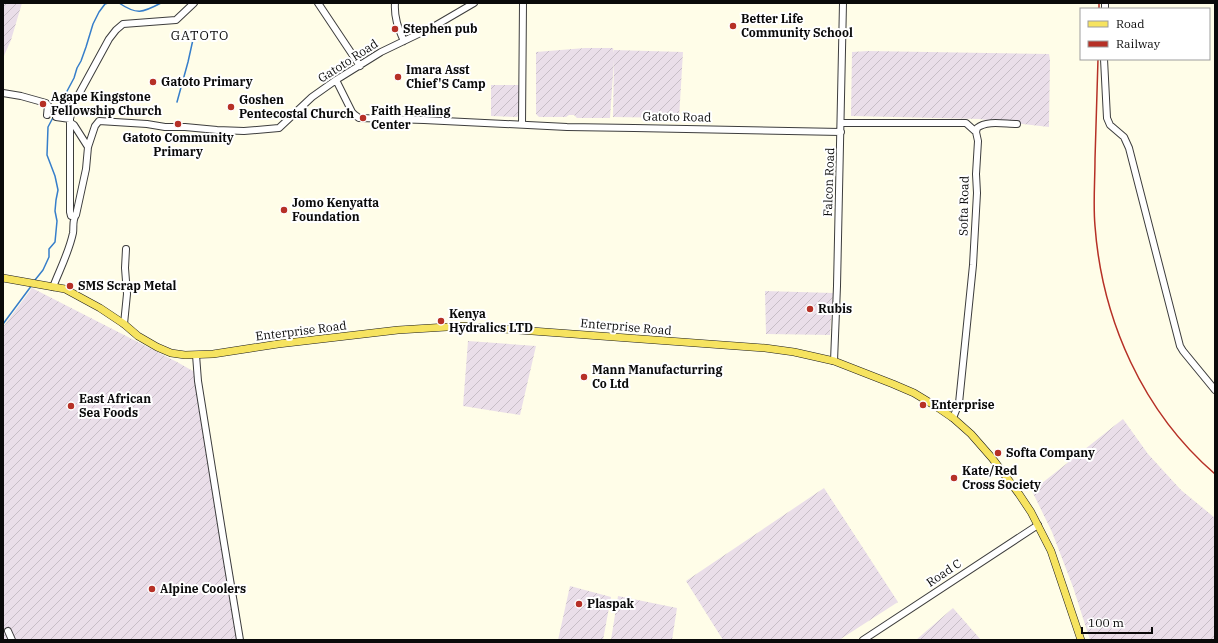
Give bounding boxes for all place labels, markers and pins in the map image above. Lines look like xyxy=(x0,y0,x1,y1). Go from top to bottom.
place label: Better Life Community School xyxy=(741,11,853,40)
place label: Stephen pub xyxy=(403,21,478,36)
marker: Better Life Community School xyxy=(728,21,738,31)
marker: Stephen pub xyxy=(390,24,400,34)
place label: Imara Asst Chief'S Camp xyxy=(406,62,486,91)
marker: Imara Asst Chief'S Camp xyxy=(393,72,403,82)
place label: Gatoto Primary xyxy=(161,74,253,89)
marker: Gatoto Primary xyxy=(148,77,158,87)
place label: Agape Kingstone Fellowship Church xyxy=(51,89,162,118)
place label: Goshen Pentecostal Church xyxy=(239,92,354,121)
marker: Agape Kingstone Fellowship Church xyxy=(38,99,48,109)
marker: Goshen Pentecostal Church xyxy=(226,102,236,112)
place label: Faith Healing Center xyxy=(371,103,451,132)
marker: Faith Healing Center xyxy=(358,113,368,123)
marker: Gatoto Community Primary xyxy=(173,119,183,129)
place label: Gatoto Community Primary xyxy=(122,130,234,159)
place label: Jomo Kenyatta Foundation xyxy=(292,195,379,224)
marker: Jomo Kenyatta Foundation xyxy=(279,205,289,215)
place label: SMS Scrap Metal xyxy=(78,278,177,293)
marker: SMS Scrap Metal xyxy=(65,281,75,291)
place label: Rubis xyxy=(818,301,852,316)
marker: Rubis xyxy=(805,304,815,314)
place label: Kenya Hydralics LTD xyxy=(449,306,533,335)
marker: Kenya Hydralics LTD xyxy=(436,316,446,326)
place label: Mann Manufacturring Co Ltd xyxy=(592,362,722,391)
marker: Mann Manufacturring Co Ltd xyxy=(579,372,589,382)
place label: East African Sea Foods xyxy=(79,391,151,420)
place label: Enterprise xyxy=(931,397,995,412)
marker: Enterprise xyxy=(918,400,928,410)
marker: East African Sea Foods xyxy=(66,401,76,411)
place label: Softa Company xyxy=(1006,445,1095,460)
marker: Softa Company xyxy=(993,448,1003,458)
place label: Kate/Red Cross Society xyxy=(962,463,1041,492)
marker: Kate/Red Cross Society xyxy=(949,473,959,483)
place label: Alpine Coolers xyxy=(160,581,246,596)
marker: Alpine Coolers xyxy=(147,584,157,594)
place label: Plaspak xyxy=(587,596,635,611)
marker: Plaspak xyxy=(574,599,584,609)

